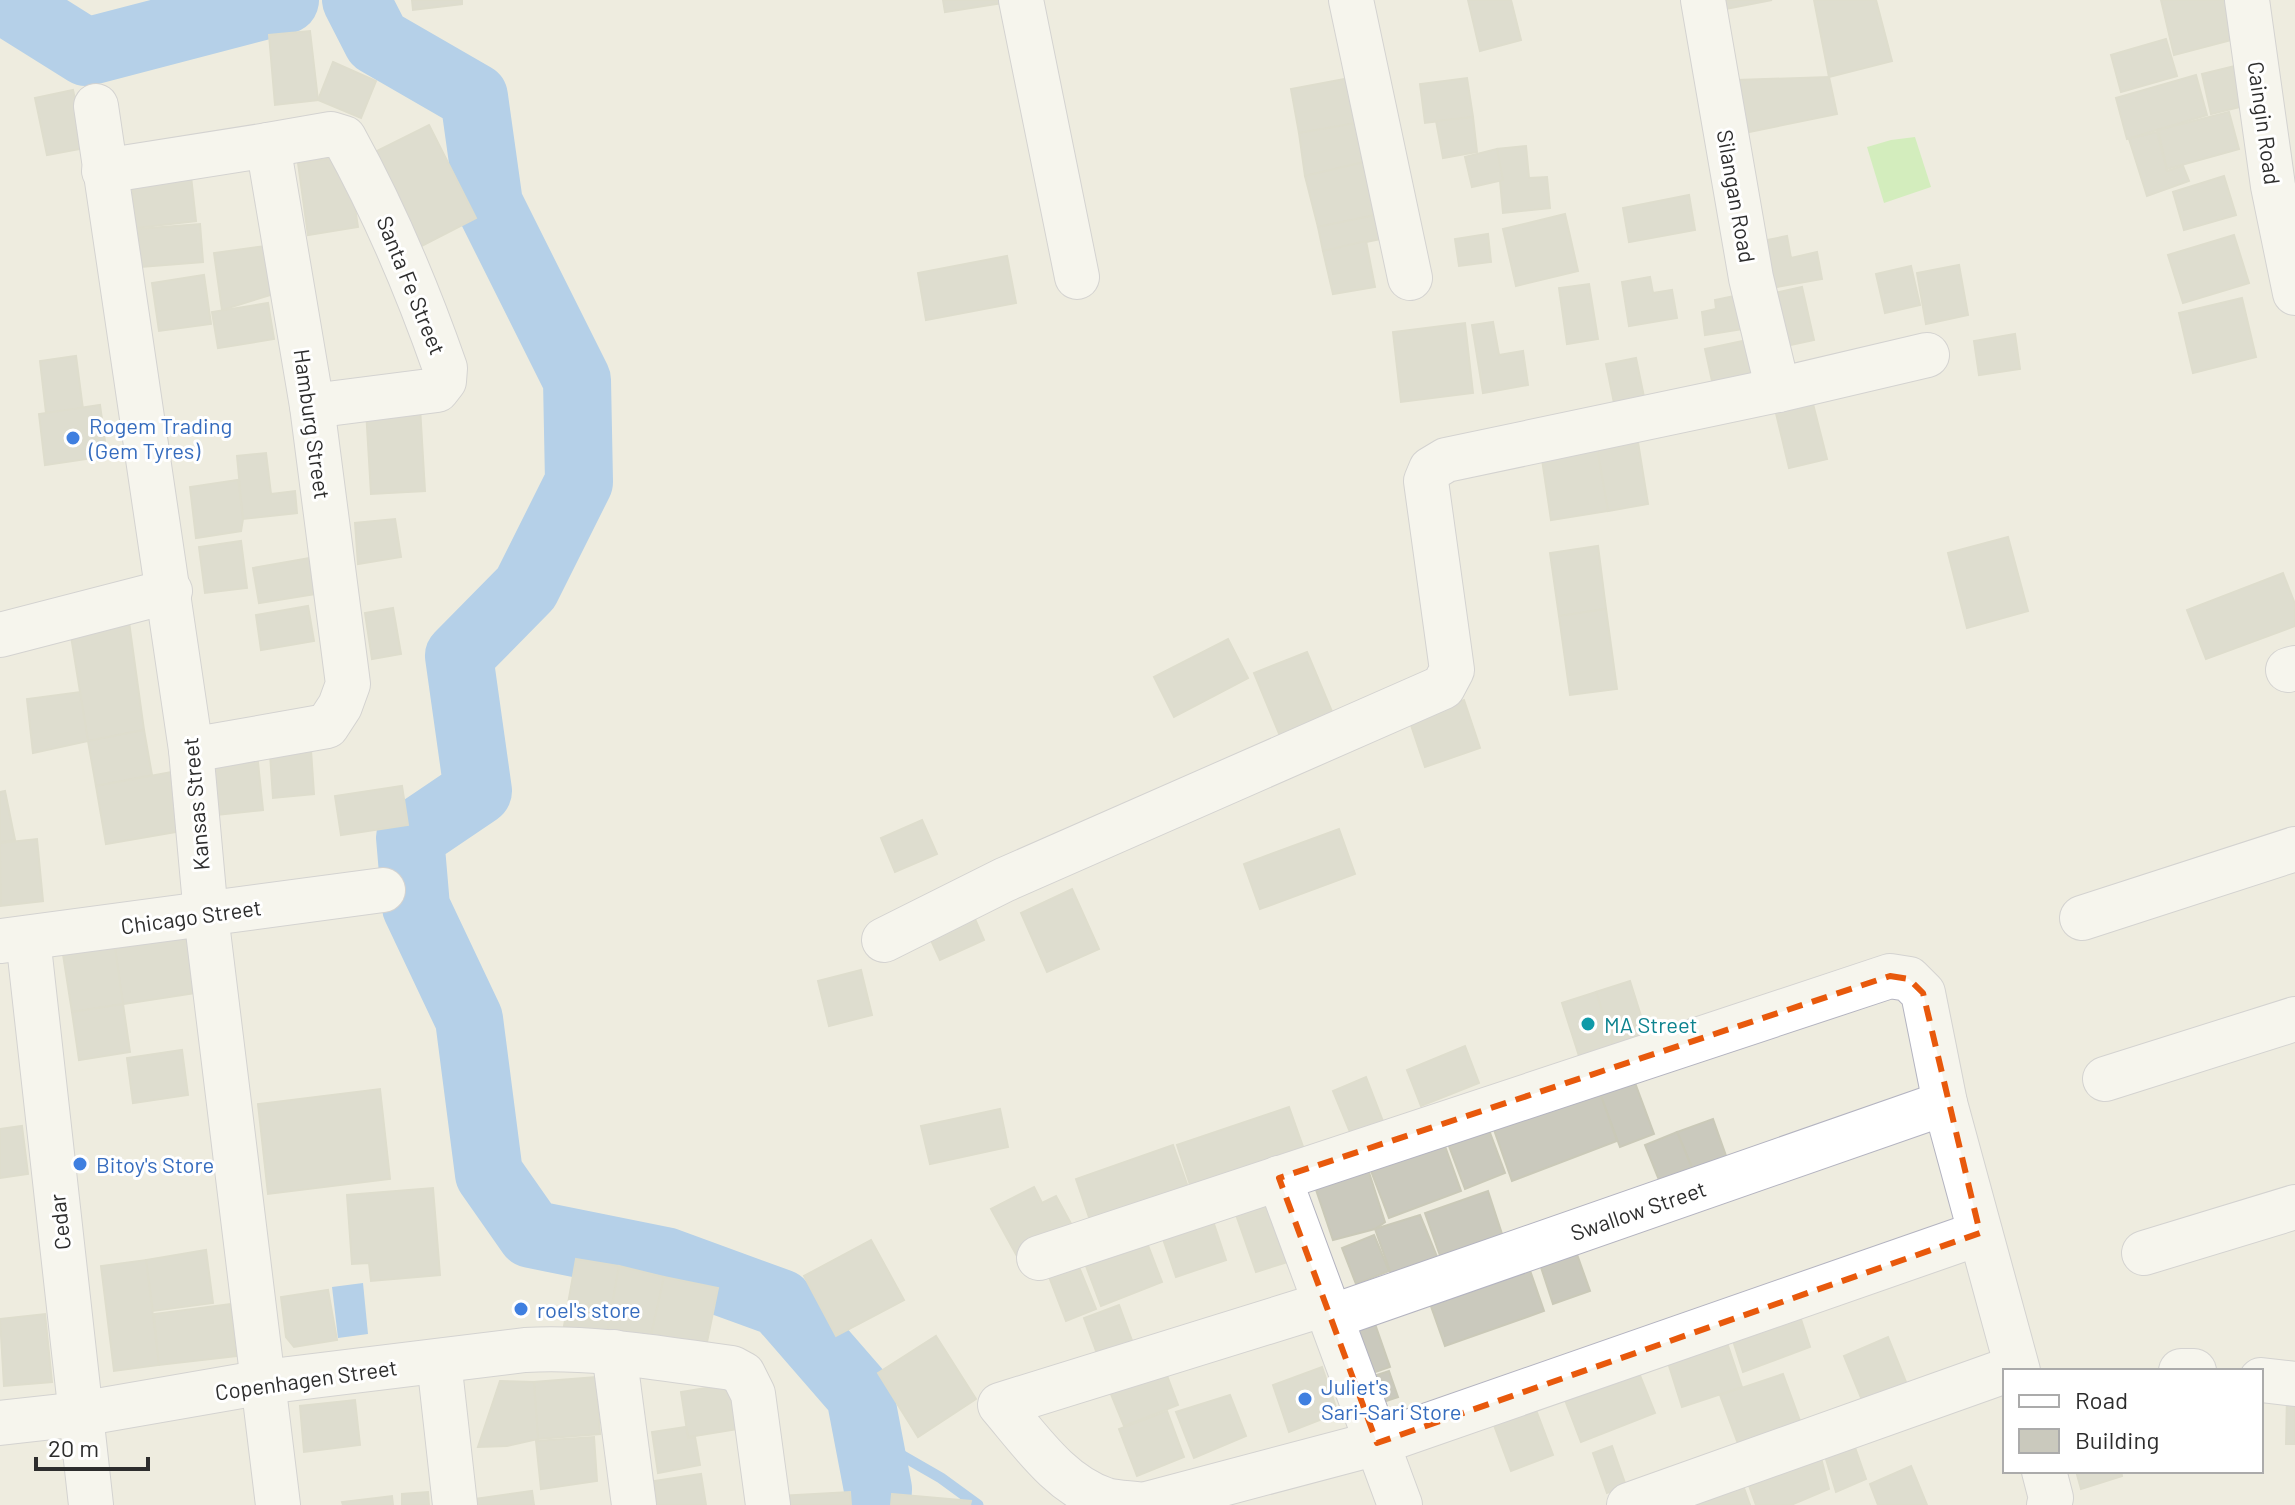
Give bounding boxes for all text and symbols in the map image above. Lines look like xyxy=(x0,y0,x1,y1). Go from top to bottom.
street label: Caingin Road xyxy=(2243,60,2287,186)
street label: Silangan Road xyxy=(1713,127,1761,265)
street label: Santa Fe Street xyxy=(372,212,452,358)
street label: Hamburg Street xyxy=(290,347,336,501)
place label: Rogem Trading (Gem Tyres) xyxy=(88,412,232,463)
marker: Rogem Trading (Gem Tyres) xyxy=(64,429,82,447)
street label: Kansas Street xyxy=(176,736,214,872)
street label: Chicago Street xyxy=(119,893,263,939)
place label: MA Street xyxy=(1604,1011,1698,1037)
marker: MA Street xyxy=(1579,1015,1597,1033)
place label: Bitoy's Store xyxy=(96,1151,214,1177)
marker: Bitoy's Store xyxy=(71,1155,89,1173)
street label: Swallow Street xyxy=(1567,1175,1709,1245)
street label: Cedar xyxy=(43,1193,75,1251)
place label: roel's store xyxy=(537,1296,641,1322)
marker: roel's store xyxy=(512,1300,530,1318)
street label: Copenhagen Street xyxy=(213,1353,399,1405)
legend xyxy=(2003,1369,2263,1473)
place label: Juliet's Sari-Sari Store xyxy=(1321,1373,1462,1424)
text: Road xyxy=(2075,1385,2128,1414)
marker: Juliet's Sari-Sari Store xyxy=(1296,1390,1314,1408)
scale bar xyxy=(36,1421,148,1471)
text: Building xyxy=(2075,1425,2159,1454)
text: 20 m xyxy=(48,1433,99,1462)

